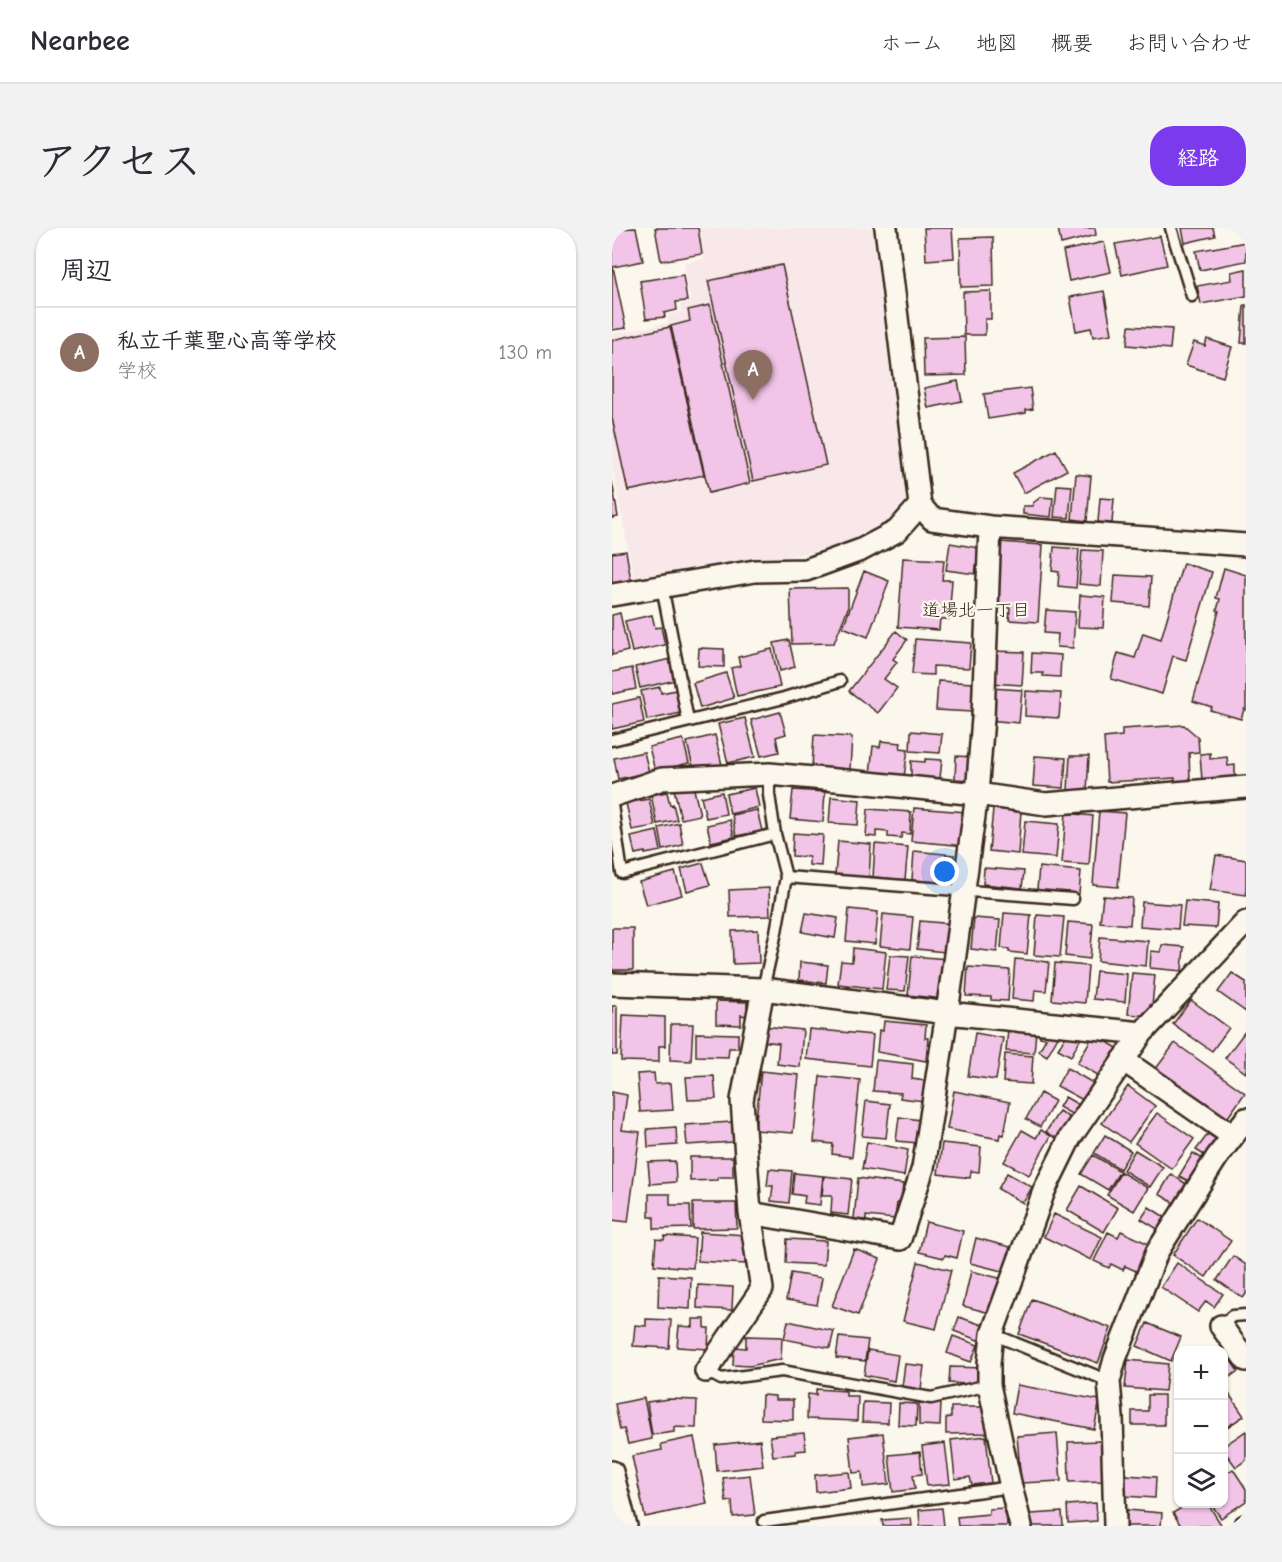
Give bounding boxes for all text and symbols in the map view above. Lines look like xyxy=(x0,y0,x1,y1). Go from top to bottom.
text: Nearbee xyxy=(30,25,130,57)
text: ホーム xyxy=(881,31,943,55)
text: 地図 xyxy=(976,31,1018,55)
text: 概要 xyxy=(1051,31,1093,55)
text: お問い合わせ xyxy=(1126,31,1252,55)
button: 経路 xyxy=(1150,126,1246,186)
text: アクセス xyxy=(36,137,201,186)
text: 周辺 xyxy=(60,256,112,286)
text: 私立千葉聖心高等学校 xyxy=(117,328,337,354)
text: A xyxy=(74,341,85,364)
text: 130 m xyxy=(499,341,552,364)
pin: A xyxy=(734,350,772,400)
text: 学校 xyxy=(117,359,157,382)
district label: 道場北一丁目 xyxy=(922,600,1030,621)
your location xyxy=(930,857,959,886)
map controls xyxy=(1174,1346,1228,1508)
button: + xyxy=(1174,1346,1228,1400)
button: − xyxy=(1174,1400,1228,1454)
button: layers xyxy=(1174,1454,1228,1508)

